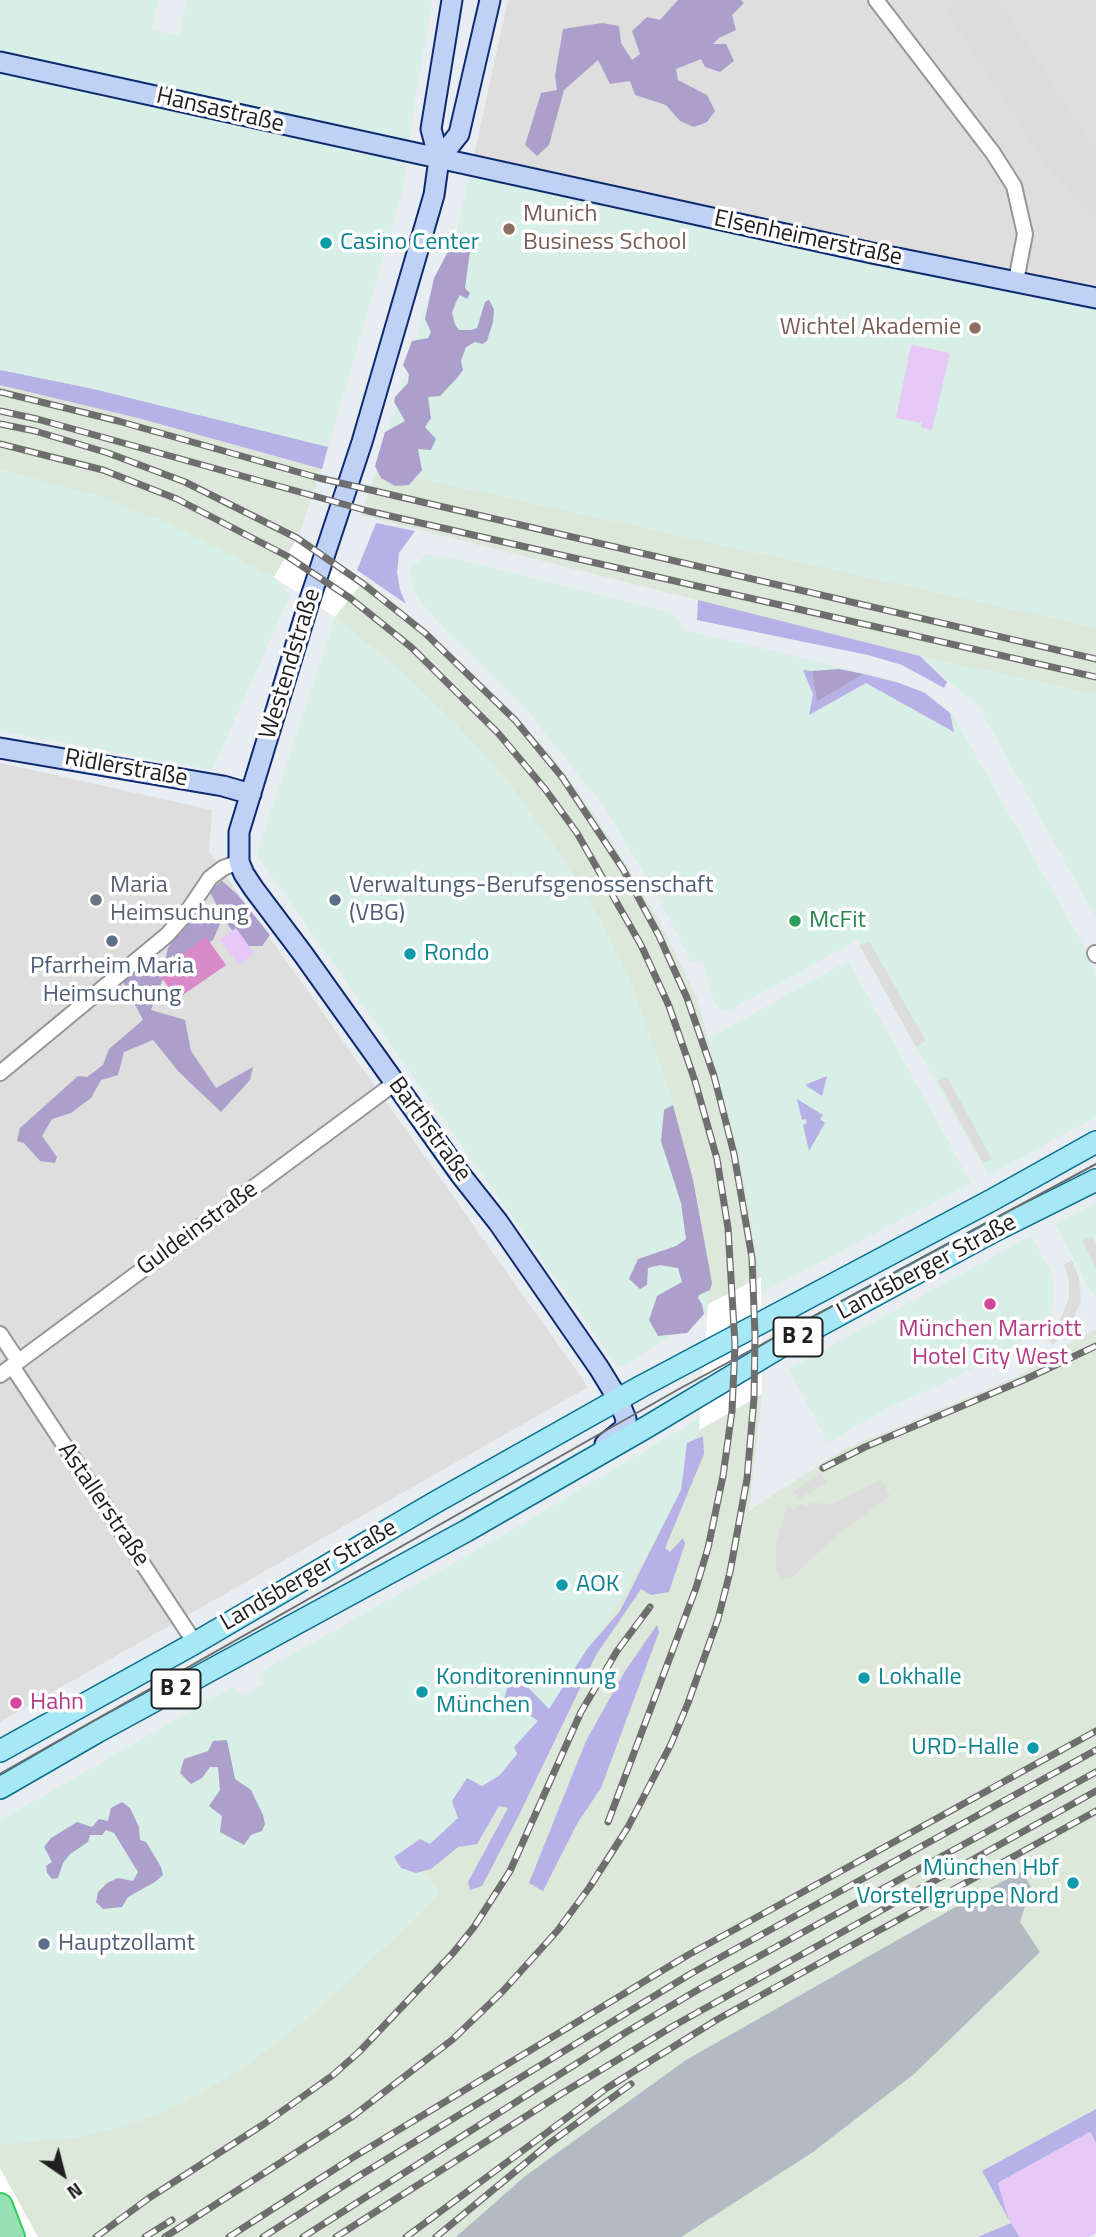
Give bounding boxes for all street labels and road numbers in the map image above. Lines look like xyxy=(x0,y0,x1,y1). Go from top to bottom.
street label: Hansastraße xyxy=(153,82,287,140)
street label: Elsenheimerstraße xyxy=(711,205,905,273)
street label: Westendstraße xyxy=(254,585,328,743)
street label: Ridlerstraße xyxy=(62,744,190,794)
street label: Barthstraße xyxy=(381,1072,477,1188)
street label: Guldeinstraße xyxy=(132,1176,264,1282)
street label: Landsberger Straße xyxy=(833,1209,1021,1327)
road number: B 2 xyxy=(774,1318,822,1356)
street label: Astallerstraße xyxy=(51,1438,155,1572)
street label: Landsberger Straße xyxy=(216,1514,402,1638)
road number: B 2 xyxy=(152,1670,200,1708)

